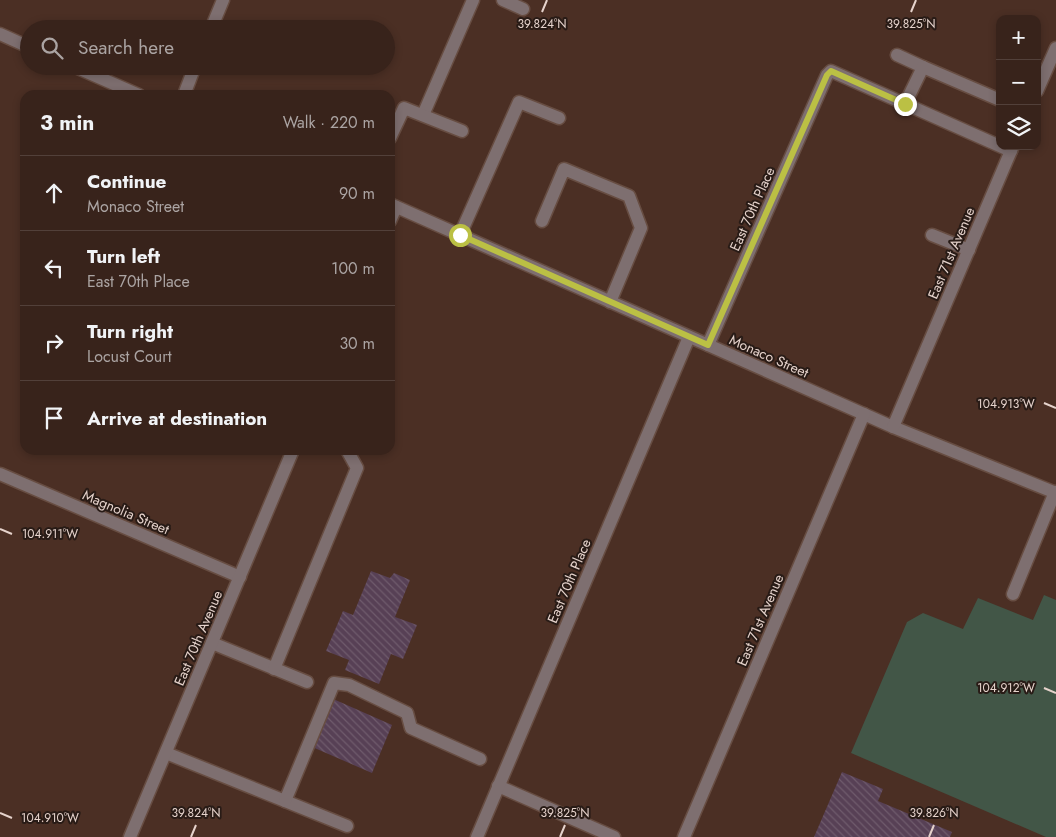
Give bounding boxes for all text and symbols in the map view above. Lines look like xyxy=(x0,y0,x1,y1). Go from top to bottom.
text: 39.824°N xyxy=(517,15,567,33)
text: 39.825°N xyxy=(886,15,936,33)
map controls xyxy=(996,15,1041,150)
button: + xyxy=(996,15,1041,60)
search box xyxy=(20,20,395,75)
icon: search xyxy=(38,34,66,62)
text: Search here xyxy=(78,34,174,61)
button: − xyxy=(996,60,1041,105)
route end xyxy=(894,93,917,116)
button: layers xyxy=(996,105,1041,150)
text: 3 min xyxy=(40,108,94,138)
text: Walk · 220 m xyxy=(283,111,375,134)
street label: East 70th Place xyxy=(725,164,779,254)
text: Continue xyxy=(87,168,166,195)
icon: ahead xyxy=(40,179,68,207)
text: 90 m xyxy=(339,182,375,205)
text: Monaco Street xyxy=(87,195,184,218)
street label: East 71st Avenue xyxy=(923,204,979,302)
route start xyxy=(449,224,472,247)
text: Turn left xyxy=(87,243,160,270)
icon: left xyxy=(40,254,68,282)
text: 100 m xyxy=(331,257,375,280)
text: East 70th Place xyxy=(87,270,190,293)
text: Turn right xyxy=(87,318,173,345)
icon: right xyxy=(40,329,68,357)
street label: Monaco Street xyxy=(726,330,812,383)
text: 30 m xyxy=(339,332,375,355)
text: Locust Court xyxy=(87,345,172,368)
text: 104.913°W xyxy=(977,395,1035,413)
icon: arrive xyxy=(40,404,68,432)
text: Arrive at destination xyxy=(87,405,267,432)
street label: Magnolia Street xyxy=(80,485,173,539)
text: 104.911°W xyxy=(22,525,78,543)
street label: East 70th Place xyxy=(542,536,596,626)
street label: East 71st Avenue xyxy=(732,571,788,669)
street label: East 70th Avenue xyxy=(169,587,227,689)
text: 104.912°W xyxy=(977,679,1035,697)
text: 39.824°N xyxy=(171,804,221,822)
text: 39.825°N xyxy=(540,804,590,822)
text: 39.826°N xyxy=(909,804,959,822)
text: 104.910°W xyxy=(21,809,79,827)

